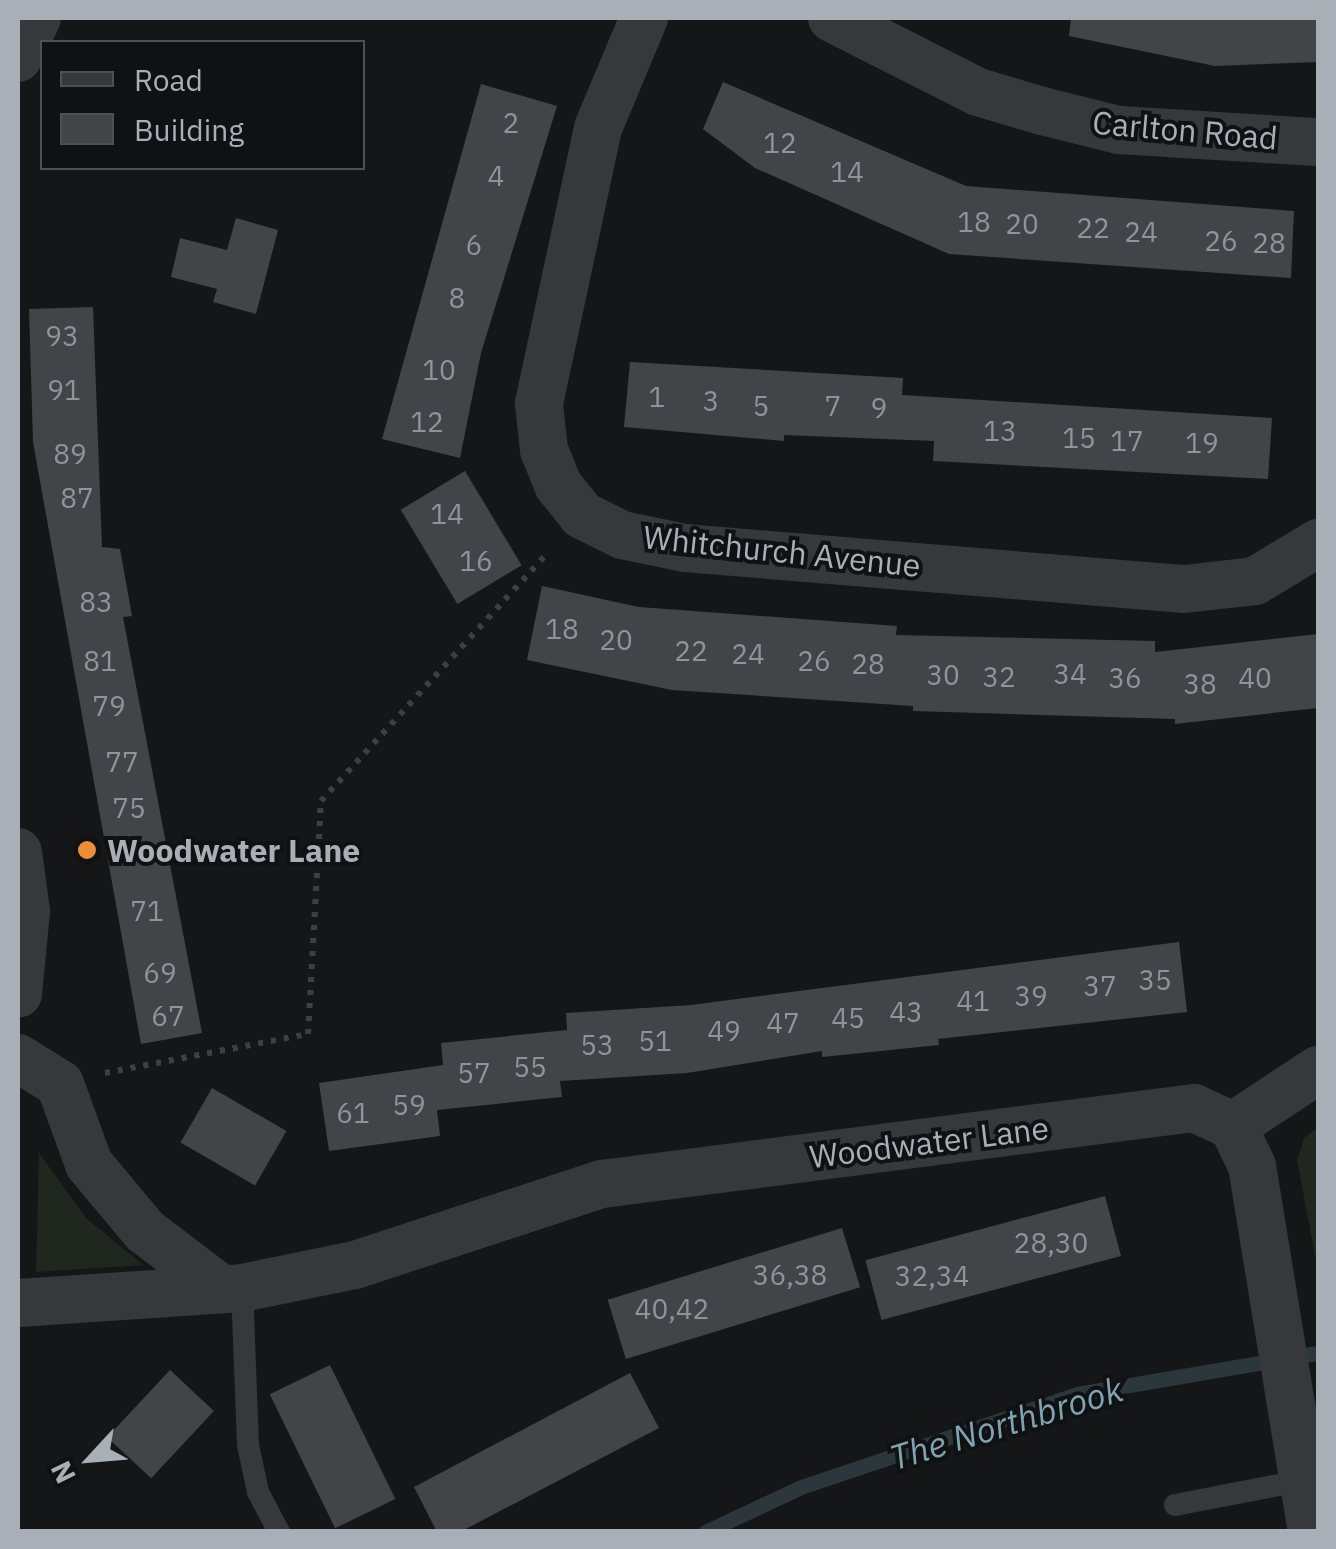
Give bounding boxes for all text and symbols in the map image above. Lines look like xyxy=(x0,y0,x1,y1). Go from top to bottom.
legend xyxy=(40,40,365,170)
text: Road xyxy=(134,60,203,99)
street label: Carlton Road xyxy=(1091,103,1279,157)
house number: 2 xyxy=(503,106,519,140)
text: Building xyxy=(134,110,244,149)
house number: 12 xyxy=(763,126,797,160)
house number: 14 xyxy=(830,155,864,189)
house number: 4 xyxy=(488,159,504,193)
house number: 18 xyxy=(957,205,991,239)
house number: 20 xyxy=(1005,207,1039,241)
house number: 22 xyxy=(1076,211,1110,245)
house number: 24 xyxy=(1124,215,1158,249)
house number: 26 xyxy=(1204,224,1238,258)
house number: 28 xyxy=(1252,226,1286,260)
house number: 6 xyxy=(466,228,482,262)
house number: 8 xyxy=(449,281,465,315)
house number: 93 xyxy=(45,319,79,353)
house number: 10 xyxy=(422,353,456,387)
house number: 91 xyxy=(47,373,81,407)
house number: 1 xyxy=(649,380,665,414)
house number: 3 xyxy=(703,384,719,418)
house number: 5 xyxy=(753,389,769,423)
house number: 7 xyxy=(825,389,841,423)
house number: 9 xyxy=(871,391,887,425)
house number: 12 xyxy=(410,405,444,439)
house number: 13 xyxy=(983,414,1017,448)
house number: 15 xyxy=(1062,421,1096,455)
house number: 17 xyxy=(1110,424,1144,458)
house number: 19 xyxy=(1185,426,1219,460)
house number: 89 xyxy=(53,437,87,471)
house number: 87 xyxy=(60,481,94,515)
house number: 14 xyxy=(430,497,464,531)
street label: Whitchurch Avenue xyxy=(642,517,922,585)
house number: 16 xyxy=(459,544,493,578)
house number: 83 xyxy=(79,585,113,619)
house number: 18 xyxy=(545,612,579,646)
house number: 20 xyxy=(599,623,633,657)
house number: 22 xyxy=(674,634,708,668)
house number: 24 xyxy=(731,637,765,671)
house number: 81 xyxy=(83,644,117,678)
house number: 26 xyxy=(797,644,831,678)
house number: 28 xyxy=(851,647,885,681)
house number: 34 xyxy=(1053,657,1087,691)
house number: 30 xyxy=(926,658,960,692)
house number: 32 xyxy=(982,660,1016,694)
house number: 36 xyxy=(1108,661,1142,695)
house number: 40 xyxy=(1238,661,1272,695)
house number: 38 xyxy=(1183,667,1217,701)
house number: 79 xyxy=(92,689,126,723)
house number: 77 xyxy=(105,745,139,779)
house number: 75 xyxy=(112,791,146,825)
place label: Woodwater Lane xyxy=(107,831,360,869)
marker: Woodwater Lane xyxy=(76,839,98,861)
house number: 71 xyxy=(130,894,164,928)
house number: 69 xyxy=(143,956,177,990)
house number: 35 xyxy=(1138,963,1172,997)
house number: 37 xyxy=(1083,969,1117,1003)
house number: 39 xyxy=(1014,979,1048,1013)
house number: 41 xyxy=(956,984,990,1018)
house number: 43 xyxy=(889,995,923,1029)
house number: 67 xyxy=(151,999,185,1033)
house number: 45 xyxy=(831,1001,865,1035)
house number: 47 xyxy=(766,1006,800,1040)
house number: 49 xyxy=(707,1014,741,1048)
house number: 51 xyxy=(638,1024,672,1058)
house number: 53 xyxy=(580,1028,614,1062)
house number: 55 xyxy=(513,1050,547,1084)
house number: 57 xyxy=(457,1056,491,1090)
house number: 59 xyxy=(392,1088,426,1122)
house number: 61 xyxy=(336,1096,370,1130)
street label: Woodwater Lane xyxy=(807,1108,1051,1176)
house number: 28,30 xyxy=(1014,1226,1088,1260)
house number: 36,38 xyxy=(753,1258,827,1292)
house number: 32,34 xyxy=(895,1259,969,1293)
house number: 40,42 xyxy=(635,1292,709,1326)
water label: The Northbrook xyxy=(884,1368,1128,1478)
north arrow xyxy=(40,1409,140,1509)
text: N xyxy=(42,1455,84,1490)

